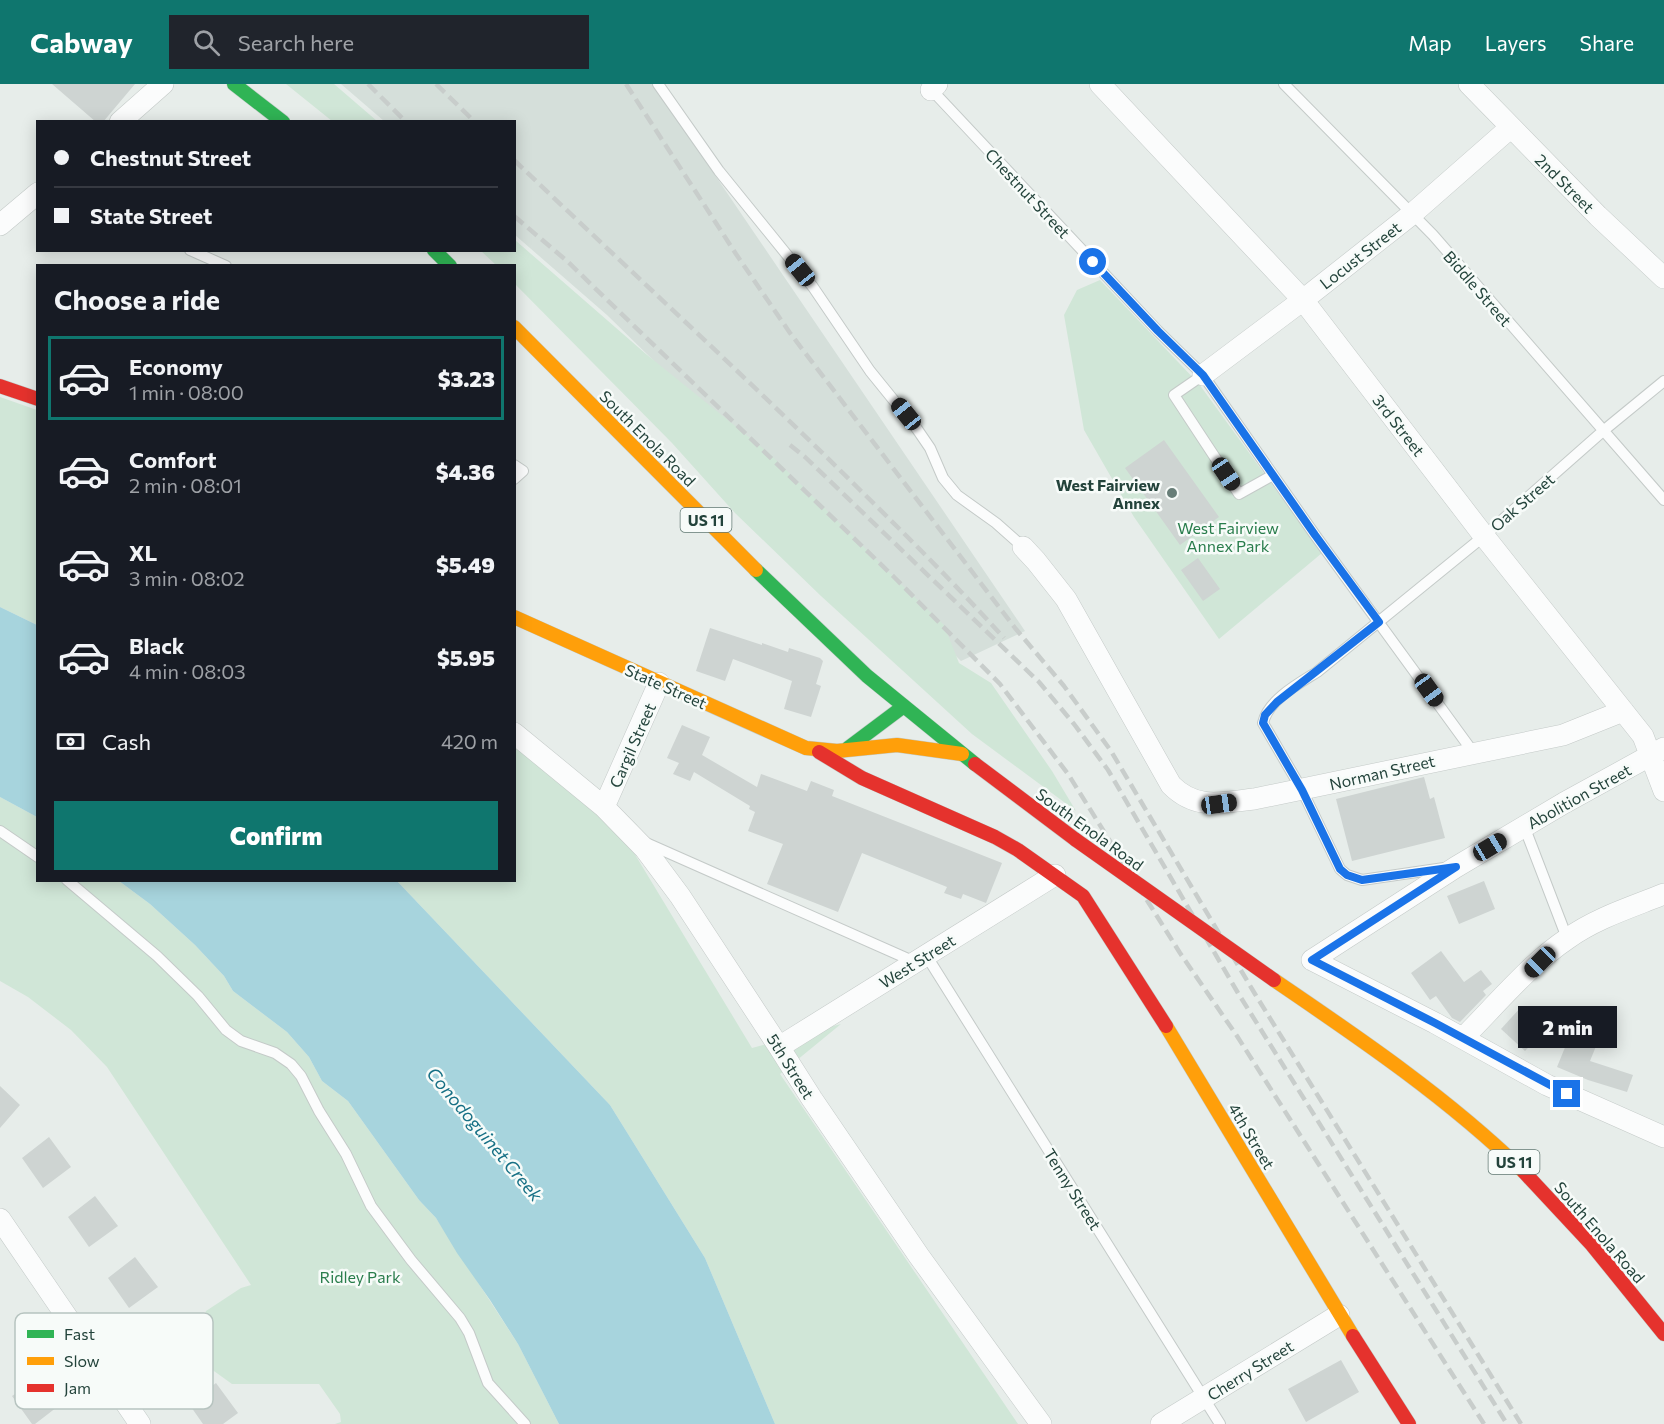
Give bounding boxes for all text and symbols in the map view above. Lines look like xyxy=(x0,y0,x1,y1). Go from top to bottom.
search box xyxy=(169,15,589,69)
text: Cabway xyxy=(30,25,133,59)
icon: search xyxy=(190,26,223,59)
text: Search here xyxy=(238,29,354,56)
text: Map xyxy=(1408,30,1452,55)
text: Layers xyxy=(1485,30,1547,55)
text: Share xyxy=(1580,30,1634,55)
text: Chestnut Street xyxy=(90,144,251,171)
street label: Chestnut Street xyxy=(982,144,1075,242)
street label: 2nd Street xyxy=(1532,150,1599,217)
text: State Street xyxy=(90,202,212,229)
street label: Locust Street xyxy=(1316,217,1405,293)
street label: Biddle Street xyxy=(1440,246,1516,330)
route start xyxy=(1079,248,1106,275)
car xyxy=(782,250,818,290)
text: Choose a ride xyxy=(54,283,220,316)
icon: car xyxy=(57,351,111,405)
text: Economy xyxy=(129,353,223,380)
text: $3.23 xyxy=(438,365,495,392)
text: 1 min · 08:00 xyxy=(129,380,244,404)
street label: South Enola Road xyxy=(596,386,700,490)
street label: 3rd Street xyxy=(1369,390,1429,460)
car xyxy=(888,394,924,434)
icon: car xyxy=(57,444,111,498)
text: Comfort xyxy=(129,446,217,473)
car xyxy=(1208,454,1244,494)
text: $4.36 xyxy=(436,458,495,485)
street label: Oak Street xyxy=(1486,469,1558,535)
text: 2 min · 08:01 xyxy=(129,473,242,497)
place label: West Fairview Annex xyxy=(1056,475,1161,512)
marker: West Fairview Annex xyxy=(1165,486,1179,500)
road number: US 11 xyxy=(680,508,732,532)
park label: West Fairview Annex Park xyxy=(1177,518,1279,555)
icon: car xyxy=(57,537,111,591)
text: XL xyxy=(129,539,157,566)
text: $5.49 xyxy=(436,551,495,578)
text: 3 min · 08:02 xyxy=(129,566,245,590)
icon: car xyxy=(57,630,111,684)
text: Black xyxy=(129,632,184,659)
text: $5.95 xyxy=(437,644,495,671)
text: 4 min · 08:03 xyxy=(129,659,246,683)
street label: State Street xyxy=(622,660,710,713)
car xyxy=(1411,670,1447,710)
street label: Cargil Street xyxy=(605,699,659,790)
icon: cash xyxy=(54,725,87,758)
text: Cash xyxy=(102,728,151,755)
text: 420 m xyxy=(441,729,498,753)
street label: Norman Street xyxy=(1327,751,1437,793)
street label: Abolition Street xyxy=(1524,759,1635,832)
street label: South Enola Road xyxy=(1033,784,1147,874)
car xyxy=(1200,793,1238,815)
button: Confirm xyxy=(54,801,498,870)
car xyxy=(1470,830,1510,864)
street label: West Street xyxy=(876,930,959,992)
car xyxy=(1521,943,1559,981)
callout: 2 min xyxy=(1518,1007,1616,1049)
text: 2 min xyxy=(1542,1015,1593,1039)
street label: 5th Street xyxy=(764,1030,819,1102)
water label: Conodoguinet Creek xyxy=(423,1063,548,1206)
route end xyxy=(1553,1080,1580,1107)
street label: 4th Street xyxy=(1225,1100,1279,1173)
street label: Tenny Street xyxy=(1041,1145,1106,1233)
road number: US 11 xyxy=(1488,1150,1540,1174)
street label: South Enola Road xyxy=(1551,1178,1649,1286)
park label: Ridley Park xyxy=(319,1267,401,1286)
legend xyxy=(15,1313,213,1409)
text: Fast xyxy=(64,1324,95,1343)
street label: Cherry Street xyxy=(1203,1336,1297,1404)
text: Slow xyxy=(64,1351,100,1370)
text: Jam xyxy=(64,1378,91,1397)

